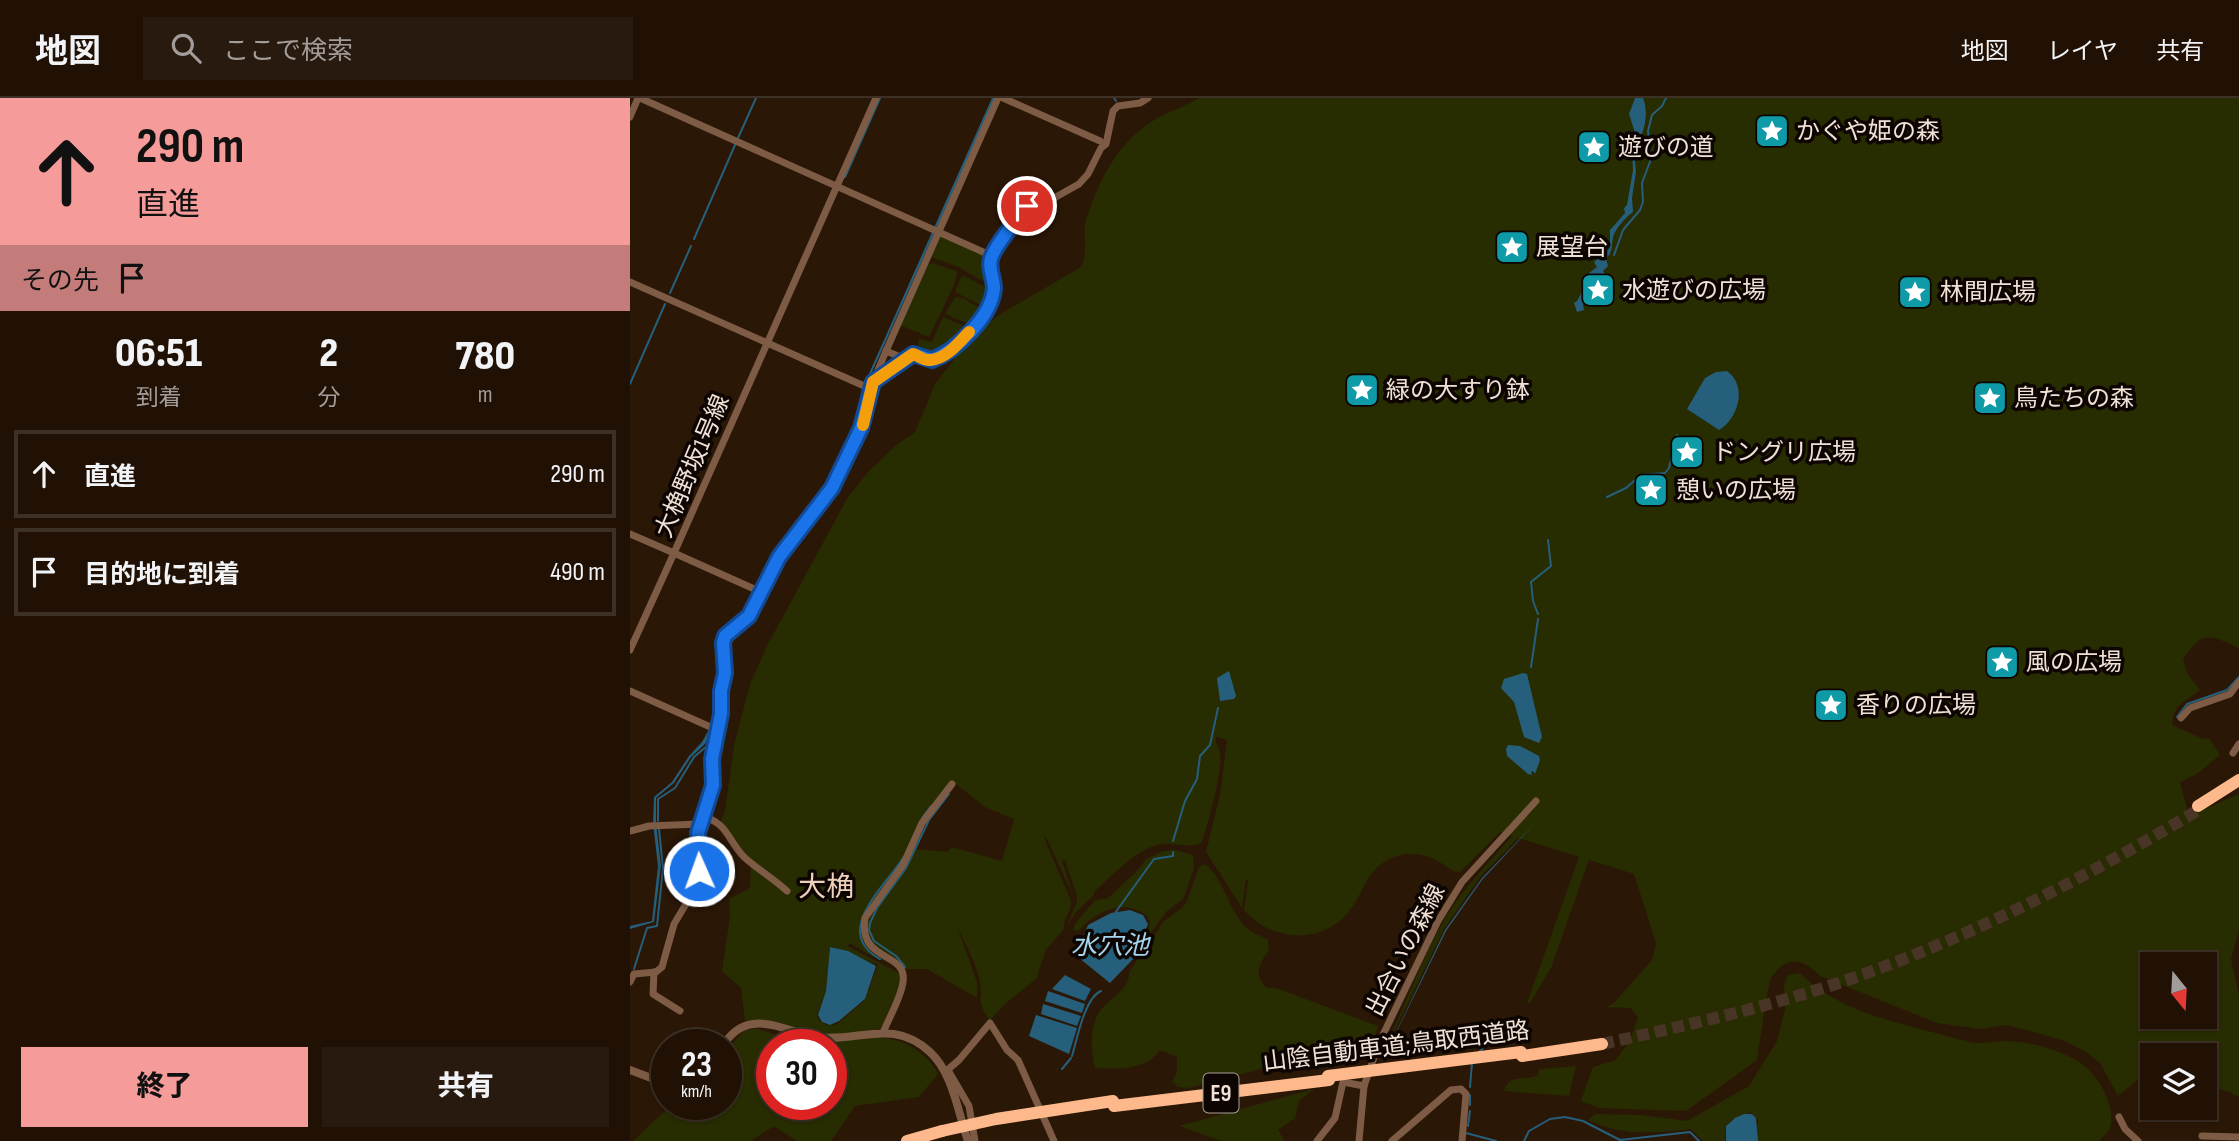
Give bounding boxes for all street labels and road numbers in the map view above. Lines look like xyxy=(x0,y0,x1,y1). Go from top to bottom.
street label: 大桷野坂1号線 xyxy=(649,390,736,542)
street label: 出合いの森線 xyxy=(1360,879,1451,1021)
street label: 山陰自動車道;鳥取西道路 xyxy=(1261,1016,1531,1077)
road number: E9 xyxy=(1204,1074,1238,1112)

